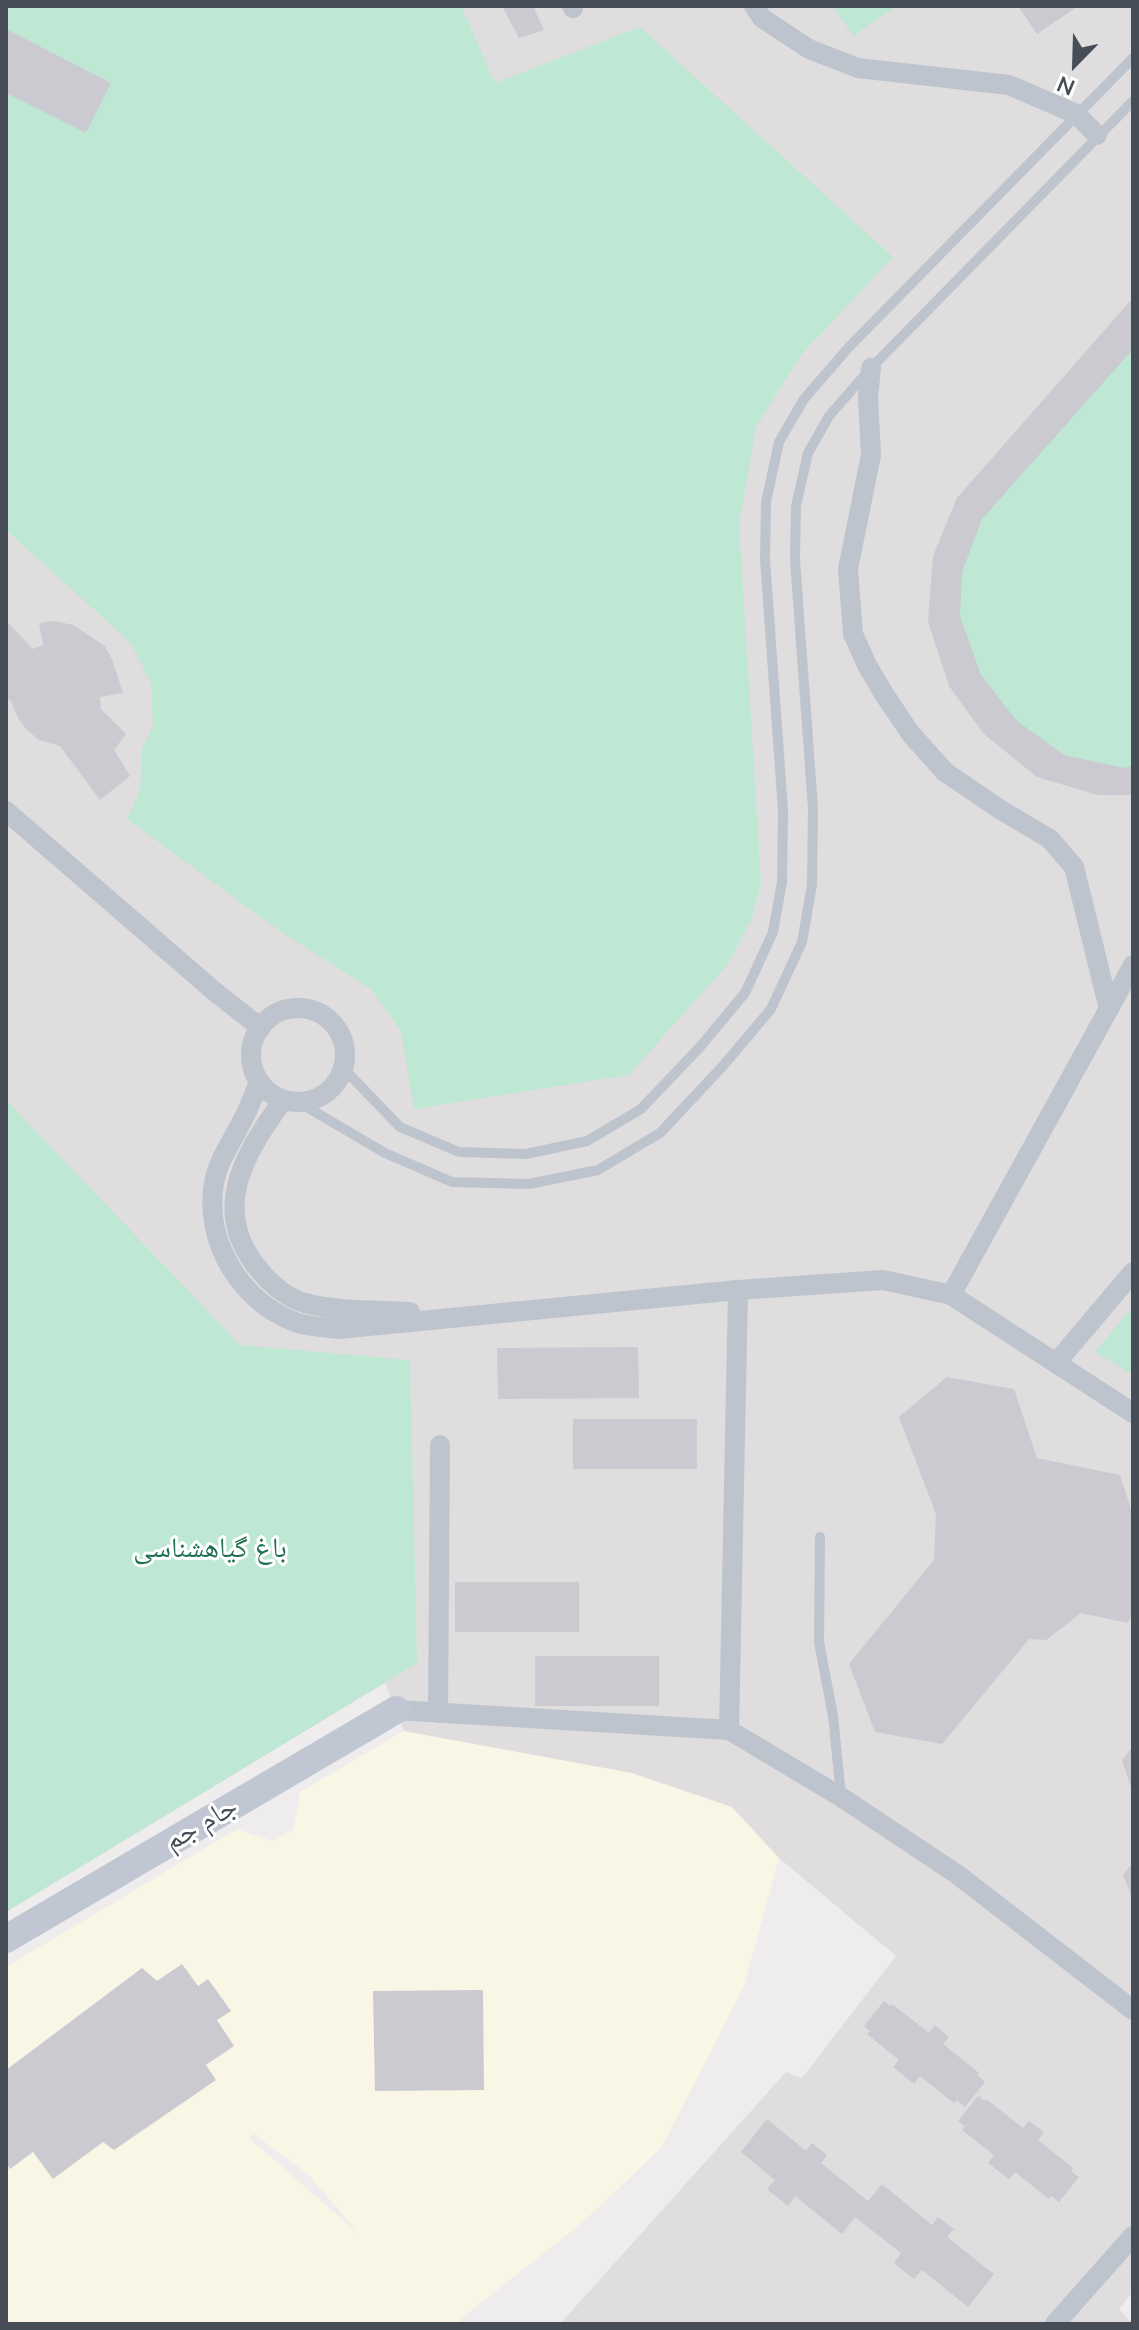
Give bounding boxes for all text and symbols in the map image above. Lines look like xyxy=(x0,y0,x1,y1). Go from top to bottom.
north arrow xyxy=(1035,24,1115,104)
text: N xyxy=(1053,70,1079,102)
park label: باغ گیاهشناسی xyxy=(133,1532,287,1566)
street label: جام جم xyxy=(159,1790,243,1858)

